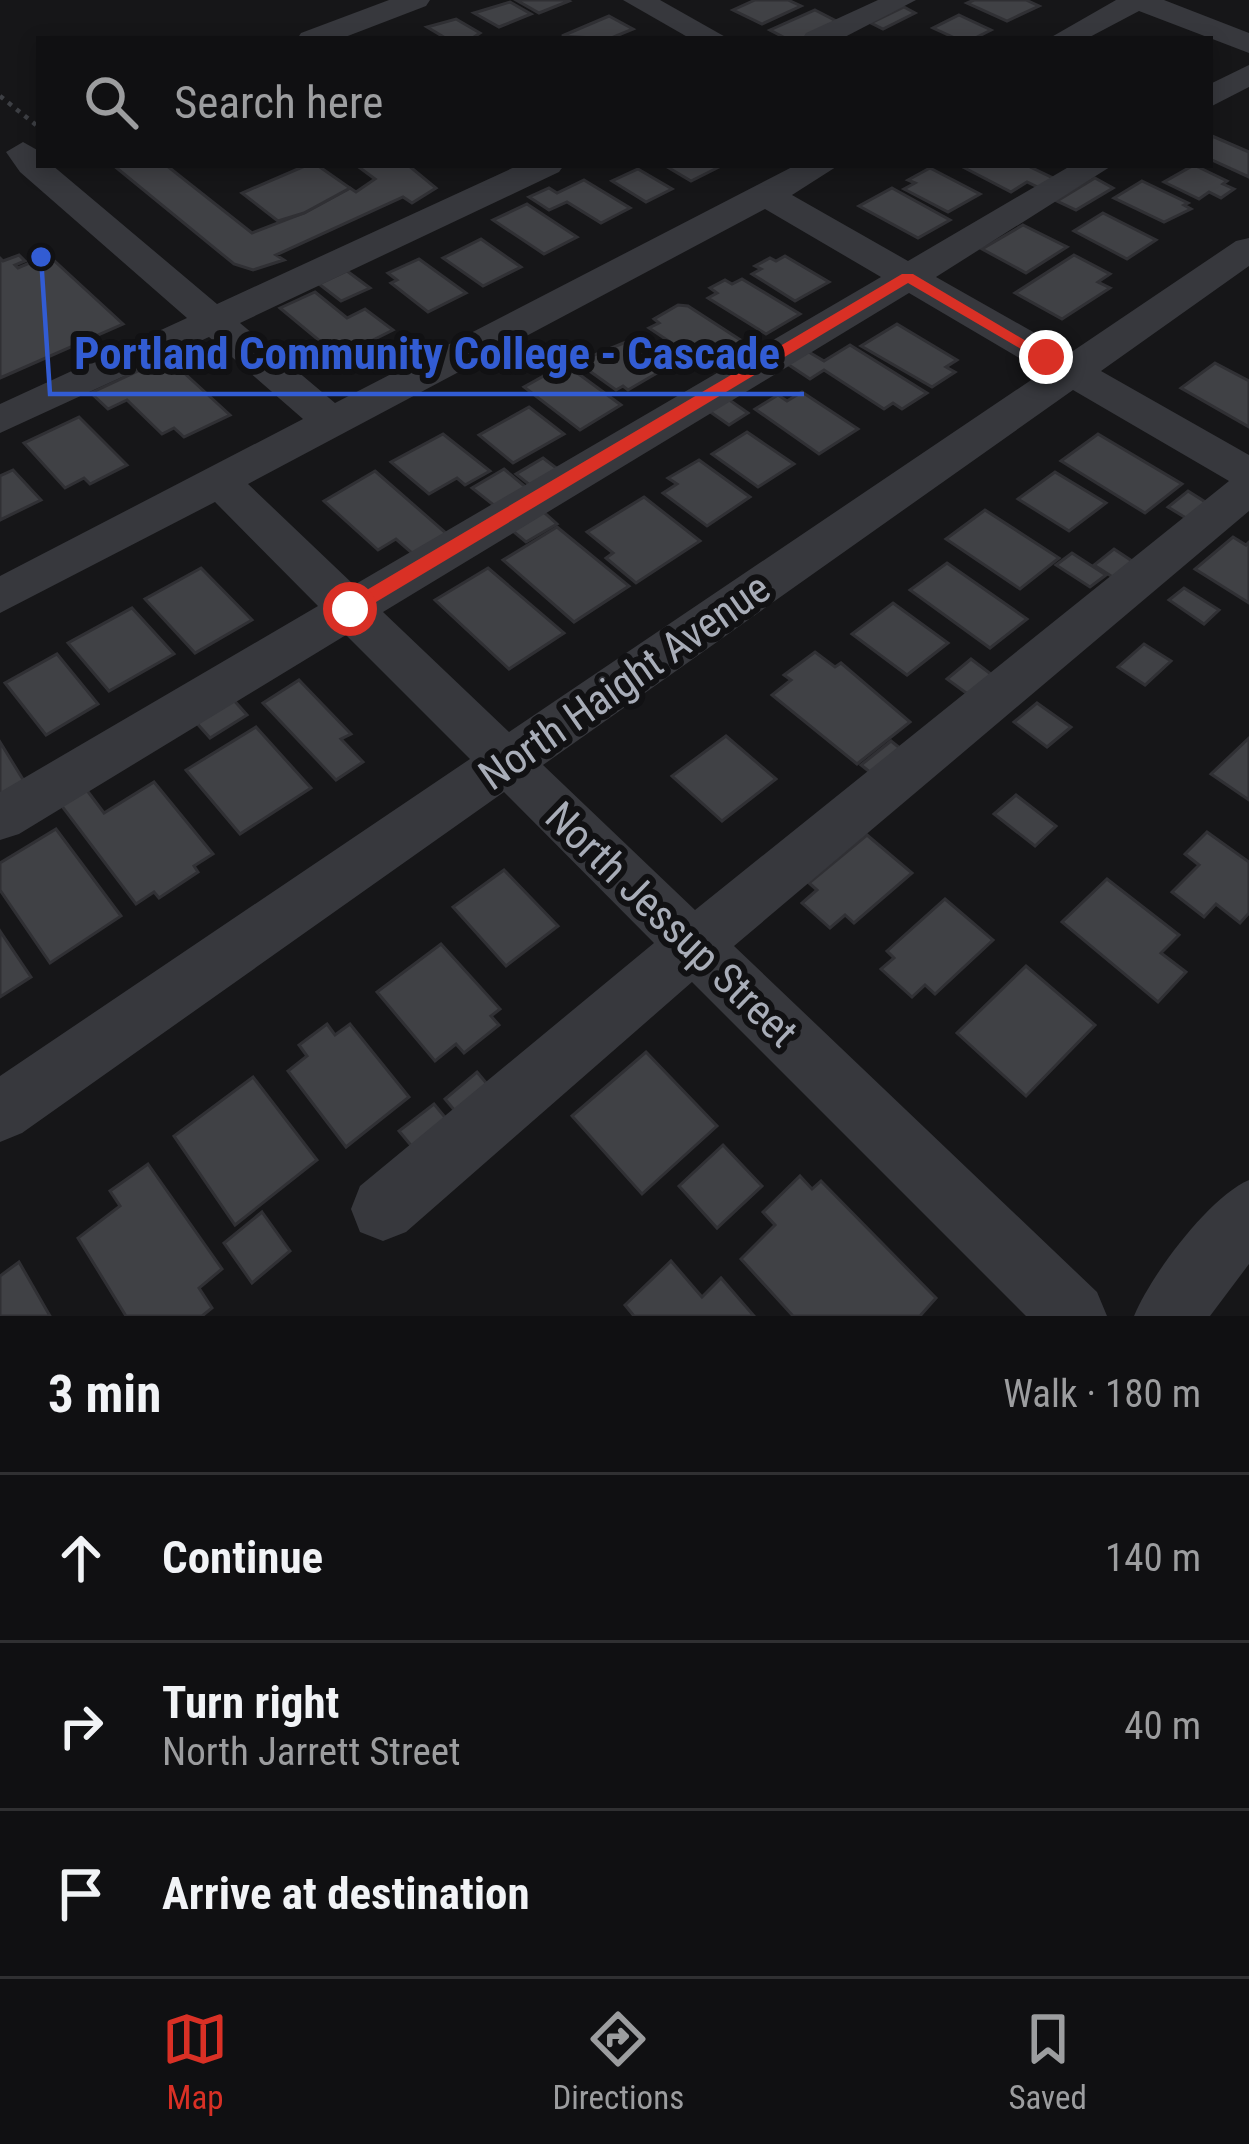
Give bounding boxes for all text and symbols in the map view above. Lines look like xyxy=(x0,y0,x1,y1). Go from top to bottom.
search box xyxy=(36,36,1213,168)
icon: search xyxy=(78,69,144,135)
text: Search here xyxy=(174,76,383,129)
callout: Portland Community College - Cascade xyxy=(50,313,804,394)
text: Portland Community College - Cascade xyxy=(74,327,780,380)
route end xyxy=(1019,330,1073,384)
street label: North Haight Avenue xyxy=(470,563,779,800)
route start xyxy=(323,582,377,636)
street label: North Jessup Street xyxy=(536,792,808,1057)
text: 3 min xyxy=(48,1365,161,1424)
text: Walk · 180 m xyxy=(1003,1371,1201,1417)
icon: ahead xyxy=(48,1525,114,1591)
text: Continue xyxy=(162,1531,323,1584)
text: 140 m xyxy=(1105,1535,1201,1581)
text: Turn right xyxy=(162,1676,339,1729)
icon: right xyxy=(48,1693,114,1759)
text: 40 m xyxy=(1124,1703,1201,1749)
text: North Jarrett Street xyxy=(162,1729,461,1775)
icon: arrive xyxy=(48,1861,114,1927)
text: Arrive at destination xyxy=(162,1867,530,1920)
tab: Map xyxy=(162,2006,228,2117)
tab: Directions xyxy=(552,2006,684,2117)
tab: Saved xyxy=(1008,2006,1087,2117)

